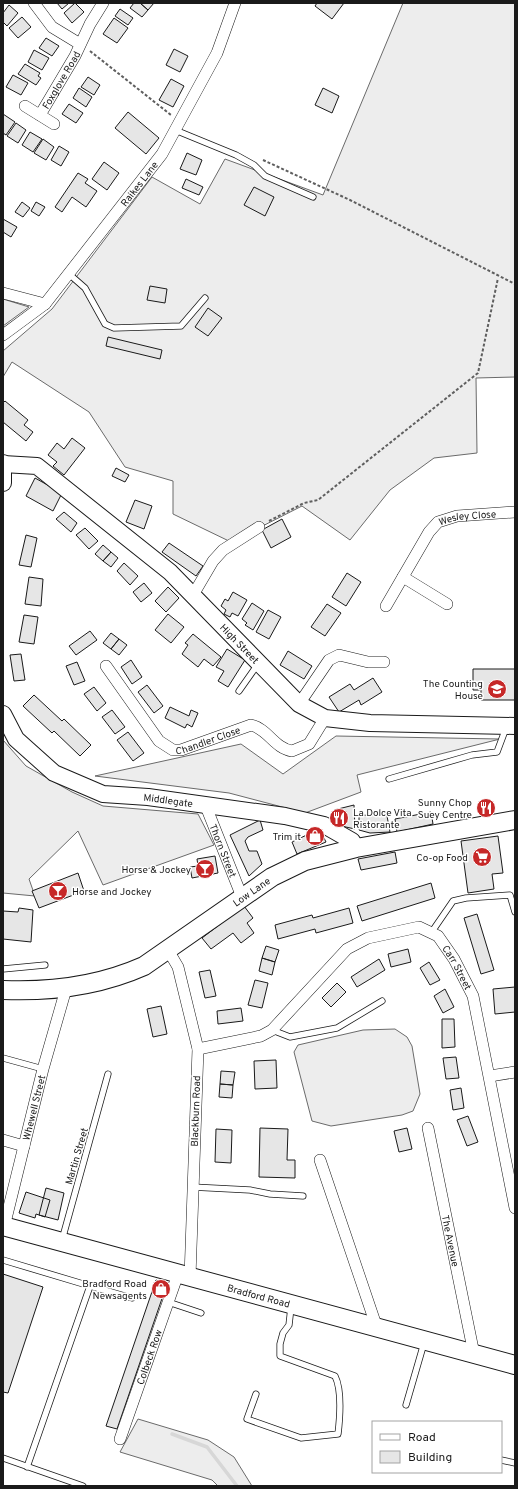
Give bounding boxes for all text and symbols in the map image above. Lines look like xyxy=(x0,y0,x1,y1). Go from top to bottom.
street label: Foxglove Road xyxy=(40,49,84,112)
street label: Raikes Lane xyxy=(118,159,162,210)
street label: Wesley Close xyxy=(437,508,497,529)
street label: High Street xyxy=(216,622,261,667)
place label: The Counting House xyxy=(423,678,483,703)
school or university icon: The Counting House xyxy=(486,678,508,700)
street label: Chandler Close xyxy=(176,724,243,758)
street label: Middlegate xyxy=(143,792,194,811)
place label: Sunny Chop Suey Centre xyxy=(418,797,472,822)
restaurant icon: Sunny Chop Suey Centre xyxy=(475,797,497,819)
restaurant icon: La Dolce Vita Ristorante xyxy=(328,807,350,829)
place label: La Dolce Vita Ristorante xyxy=(353,807,412,832)
street label: Thorn Street xyxy=(206,822,239,880)
shop icon: Trim it xyxy=(304,825,326,847)
place label: Trim it xyxy=(273,831,301,844)
supermarket icon: Co-op Food xyxy=(471,846,493,868)
place label: Co-op Food xyxy=(416,852,468,865)
bar icon: Horse & Jockey xyxy=(194,858,216,880)
place label: Horse & Jockey xyxy=(122,864,191,877)
street label: Low Lane xyxy=(231,875,273,910)
bar icon: Horse and Jockey xyxy=(47,880,69,902)
place label: Horse and Jockey xyxy=(72,886,151,899)
street label: Carr Street xyxy=(438,943,474,993)
street label: Whewell Street xyxy=(21,1074,49,1142)
street label: Blackburn Road xyxy=(189,1075,204,1147)
street label: Martin Street xyxy=(63,1126,92,1186)
street label: The Avenue xyxy=(438,1214,461,1268)
place label: Bradford Road Newsagents xyxy=(82,1278,147,1303)
shop icon: Bradford Road Newsagents xyxy=(150,1278,172,1300)
street label: Bradford Road xyxy=(225,1282,291,1312)
street label: Colbeck Row xyxy=(135,1328,166,1387)
legend xyxy=(372,1421,502,1473)
text: Road xyxy=(408,1430,436,1446)
text: Building xyxy=(408,1450,452,1466)

